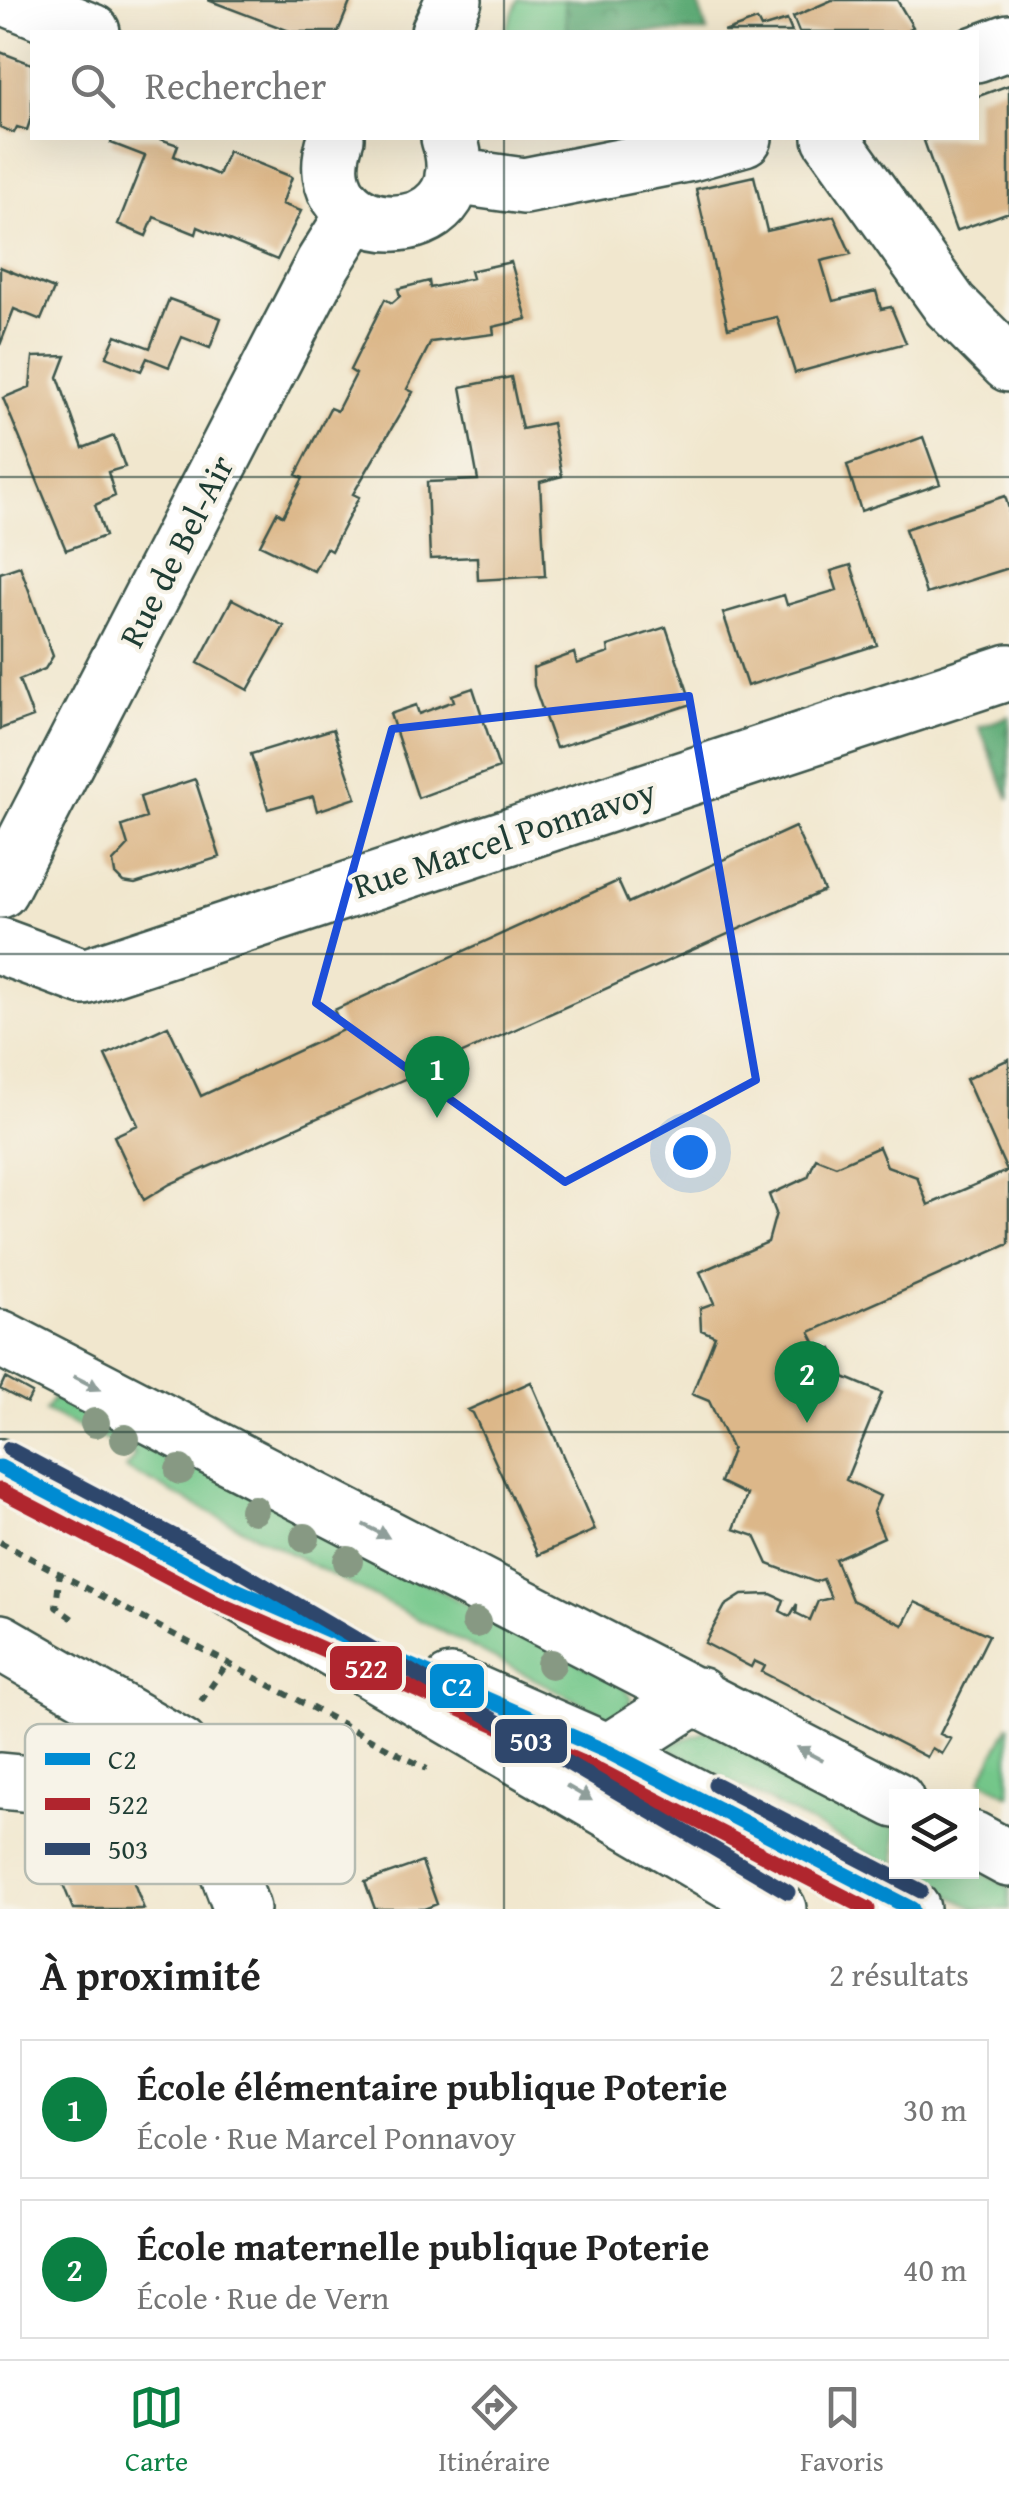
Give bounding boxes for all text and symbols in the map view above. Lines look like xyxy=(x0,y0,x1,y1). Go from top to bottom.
search box xyxy=(30,30,979,140)
text: Rechercher xyxy=(145,57,326,113)
icon: search xyxy=(65,58,120,113)
street label: Rue de Bel-Air xyxy=(106,446,246,656)
street label: Rue Marcel Ponnavoy xyxy=(346,765,663,911)
pin: 1 xyxy=(404,1036,470,1118)
your location xyxy=(665,1127,716,1178)
pin: 2 xyxy=(774,1340,840,1423)
one-way arrow xyxy=(72,1374,101,1391)
one-way arrow xyxy=(362,1522,391,1539)
line badge: 522 xyxy=(328,1644,404,1692)
text: 522 xyxy=(344,1647,388,1688)
line badge: C2 xyxy=(428,1662,486,1710)
text: C2 xyxy=(442,1665,472,1706)
line badge: 503 xyxy=(493,1717,569,1765)
text: 503 xyxy=(509,1720,553,1761)
legend xyxy=(25,1724,355,1884)
text: C2 xyxy=(108,1738,137,1779)
one-way arrow xyxy=(796,1746,825,1763)
text: 522 xyxy=(108,1783,148,1824)
one-way arrow xyxy=(565,1783,593,1801)
map controls xyxy=(889,1789,979,1879)
button: layers xyxy=(889,1789,979,1879)
text: 503 xyxy=(108,1828,148,1869)
text: À proximité xyxy=(40,1944,261,2005)
text: 2 résultats xyxy=(829,1951,969,1998)
text: École élémentaire publique Poterie xyxy=(137,2058,727,2114)
text: 1 xyxy=(66,2086,83,2133)
text: 30 m xyxy=(903,2086,967,2133)
text: École · Rue Marcel Ponnavoy xyxy=(137,2114,516,2161)
text: École maternelle publique Poterie xyxy=(137,2218,709,2274)
text: 2 xyxy=(66,2246,83,2293)
text: 40 m xyxy=(903,2246,967,2293)
text: École · Rue de Vern xyxy=(137,2274,389,2321)
tab: Carte xyxy=(125,2380,188,2481)
tab: Itinéraire xyxy=(438,2380,550,2481)
tab: Favoris xyxy=(800,2380,884,2481)

